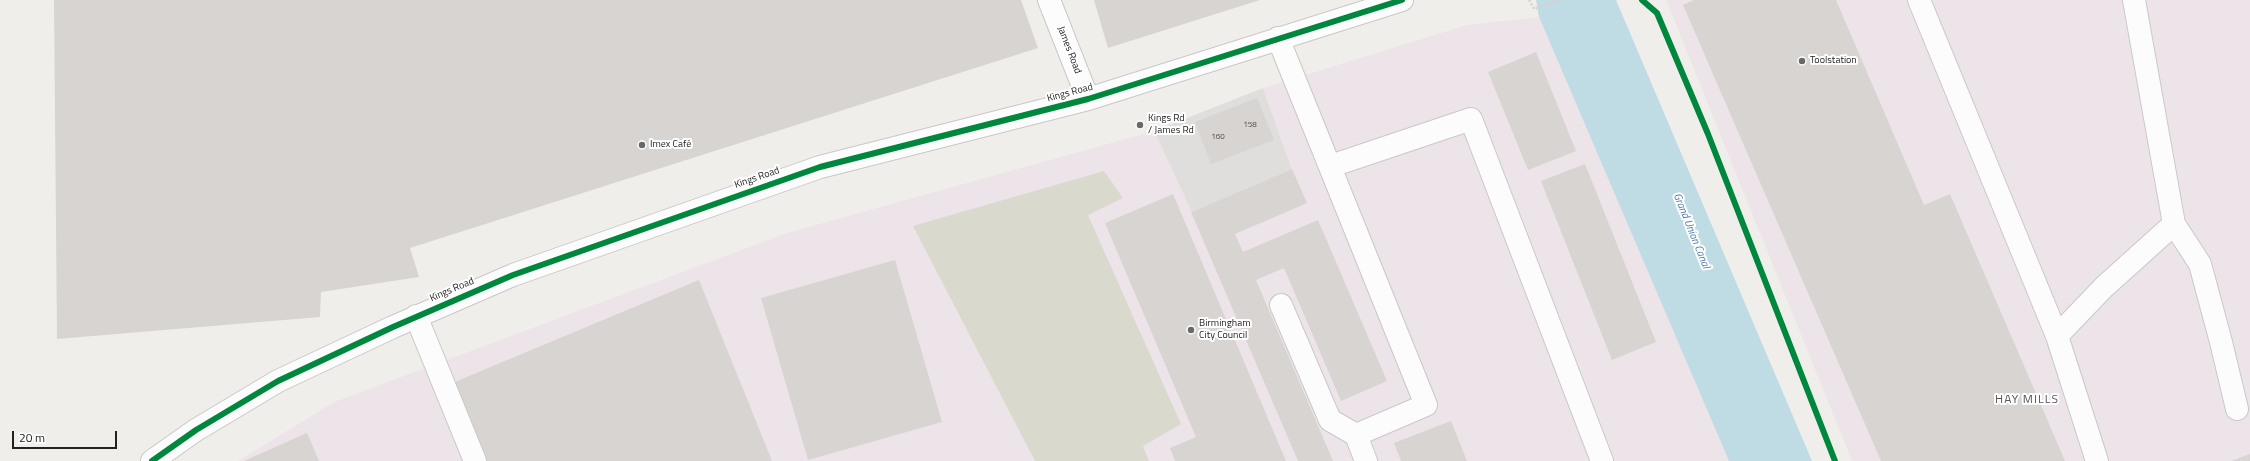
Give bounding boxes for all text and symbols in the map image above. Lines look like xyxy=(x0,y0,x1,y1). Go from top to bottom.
street label: James Road xyxy=(1054,25,1084,75)
place label: Toolstation xyxy=(1810,55,1857,67)
marker: Toolstation xyxy=(1797,56,1807,66)
street label: Kings Road xyxy=(1046,81,1094,105)
place label: Kings Rd / James Rd xyxy=(1148,113,1194,136)
marker: Kings Rd / James Rd xyxy=(1135,120,1145,130)
house number: 158 xyxy=(1243,120,1257,130)
house number: 160 xyxy=(1211,132,1225,142)
place label: Imex Café xyxy=(650,139,691,151)
marker: Imex Café xyxy=(637,140,647,150)
street label: Kings Road xyxy=(733,165,781,191)
water label: Grand Union Canal xyxy=(1670,191,1712,271)
street label: Kings Road xyxy=(428,275,476,305)
place label: Birmingham City Council xyxy=(1199,318,1251,342)
marker: Birmingham City Council xyxy=(1186,325,1196,335)
district label: HAY MILLS xyxy=(1995,393,2059,407)
scale bar xyxy=(14,423,119,449)
text: 20 m xyxy=(19,428,45,447)

